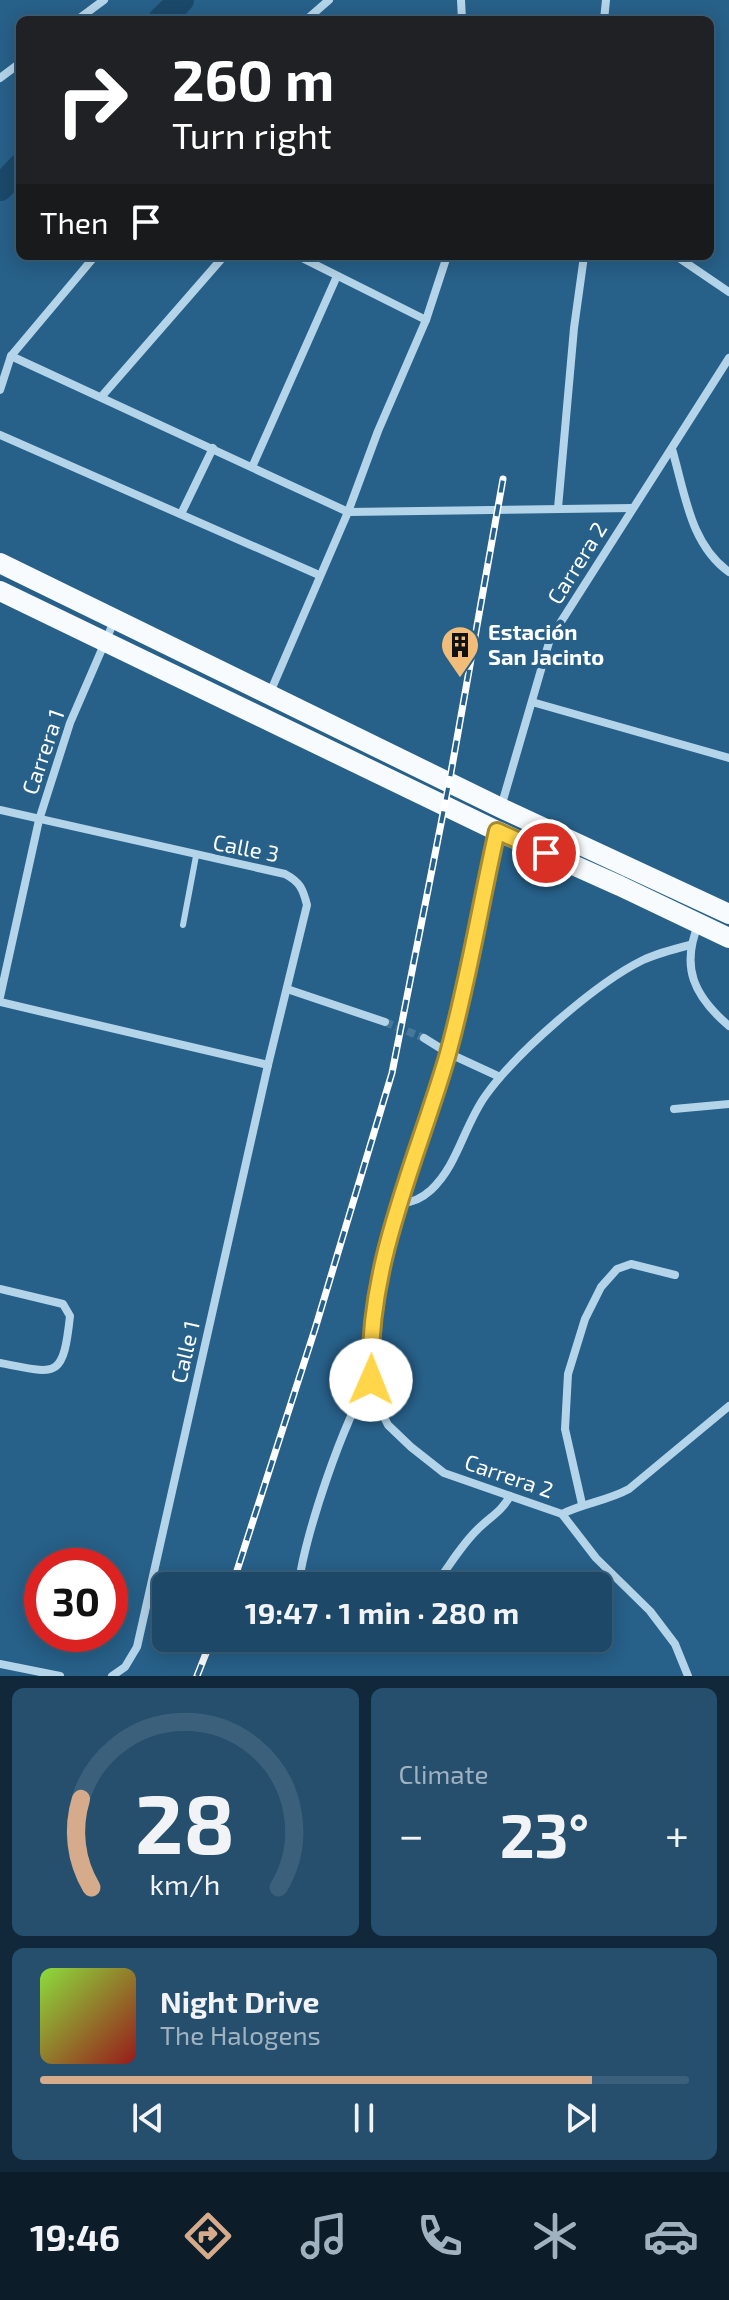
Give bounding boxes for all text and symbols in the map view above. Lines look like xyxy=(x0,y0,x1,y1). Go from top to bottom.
text: 260 m xyxy=(172,45,334,112)
icon: right xyxy=(40,48,144,152)
text: Turn right xyxy=(172,113,332,156)
icon: arrive xyxy=(124,200,168,244)
text: Then xyxy=(40,204,108,240)
street label: Carrera 2 xyxy=(541,517,612,608)
place label: Estación San Jacinto xyxy=(488,618,604,669)
building icon: Estación San Jacinto xyxy=(439,624,481,679)
street label: Carrera 1 xyxy=(15,706,69,798)
pin xyxy=(512,819,580,887)
street label: Calle 3 xyxy=(211,828,281,866)
icon: arrive xyxy=(524,831,568,875)
street label: Calle 1 xyxy=(164,1318,204,1385)
position arrow xyxy=(329,1338,413,1422)
street label: Carrera 2 xyxy=(462,1448,557,1502)
speed limit sign: 30 xyxy=(24,1548,128,1652)
text: 19:47 · 1 min · 280 m xyxy=(245,1594,519,1630)
text: Climate xyxy=(399,1758,488,1789)
text: 28 xyxy=(135,1771,235,1871)
text: 23° xyxy=(500,1798,589,1870)
text: − xyxy=(399,1807,424,1860)
text: + xyxy=(665,1807,689,1860)
text: km/h xyxy=(150,1866,221,1901)
text: Night Drive xyxy=(160,1983,319,2019)
text: The Halogens xyxy=(160,2019,321,2050)
icon: previous xyxy=(126,2096,170,2140)
icon: pause xyxy=(342,2096,386,2140)
icon: next xyxy=(559,2096,603,2140)
icon: directions xyxy=(180,2208,236,2264)
icon: music xyxy=(296,2208,352,2264)
icon: phone xyxy=(412,2208,468,2264)
icon: climate xyxy=(527,2208,583,2264)
icon: car xyxy=(643,2208,699,2264)
text: 19:46 xyxy=(30,2215,120,2258)

